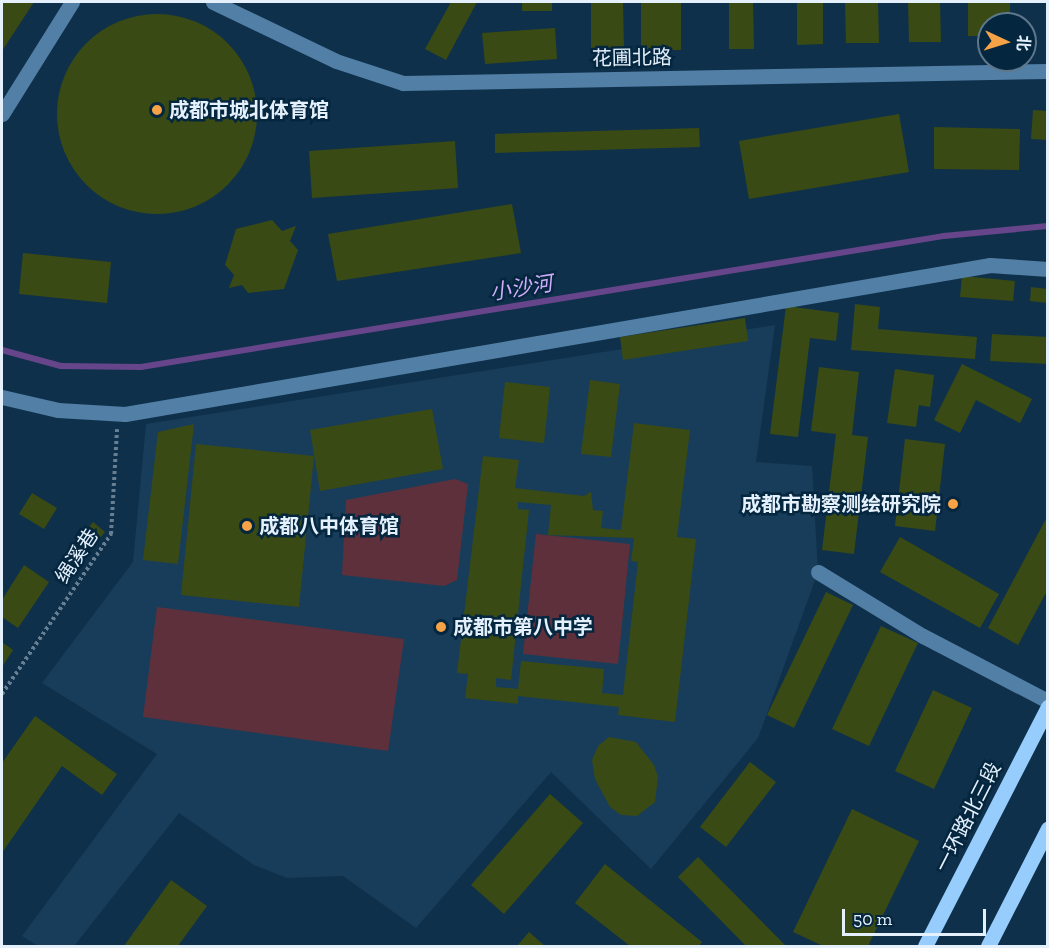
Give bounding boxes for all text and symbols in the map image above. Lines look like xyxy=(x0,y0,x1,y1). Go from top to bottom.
north arrow xyxy=(977,12,1037,72)
text: 北 xyxy=(1013,34,1033,52)
street label: 花圃北路 xyxy=(592,45,672,71)
place label: 成都市城北体育馆 xyxy=(169,98,329,122)
marker: 成都市城北体育馆 xyxy=(150,103,164,117)
water label: 小沙河 xyxy=(488,271,554,305)
place label: 成都市勘察测绘研究院 xyxy=(741,492,941,516)
marker: 成都市勘察测绘研究院 xyxy=(946,497,960,511)
place label: 成都八中体育馆 xyxy=(259,514,399,538)
marker: 成都八中体育馆 xyxy=(240,519,254,533)
street label: 绳溪巷 xyxy=(51,524,103,588)
place label: 成都市第八中学 xyxy=(453,615,593,639)
marker: 成都市第八中学 xyxy=(434,620,448,634)
street label: 一环路北三段 xyxy=(930,758,1006,876)
scale bar xyxy=(845,897,989,935)
text: 50 m xyxy=(853,908,892,930)

